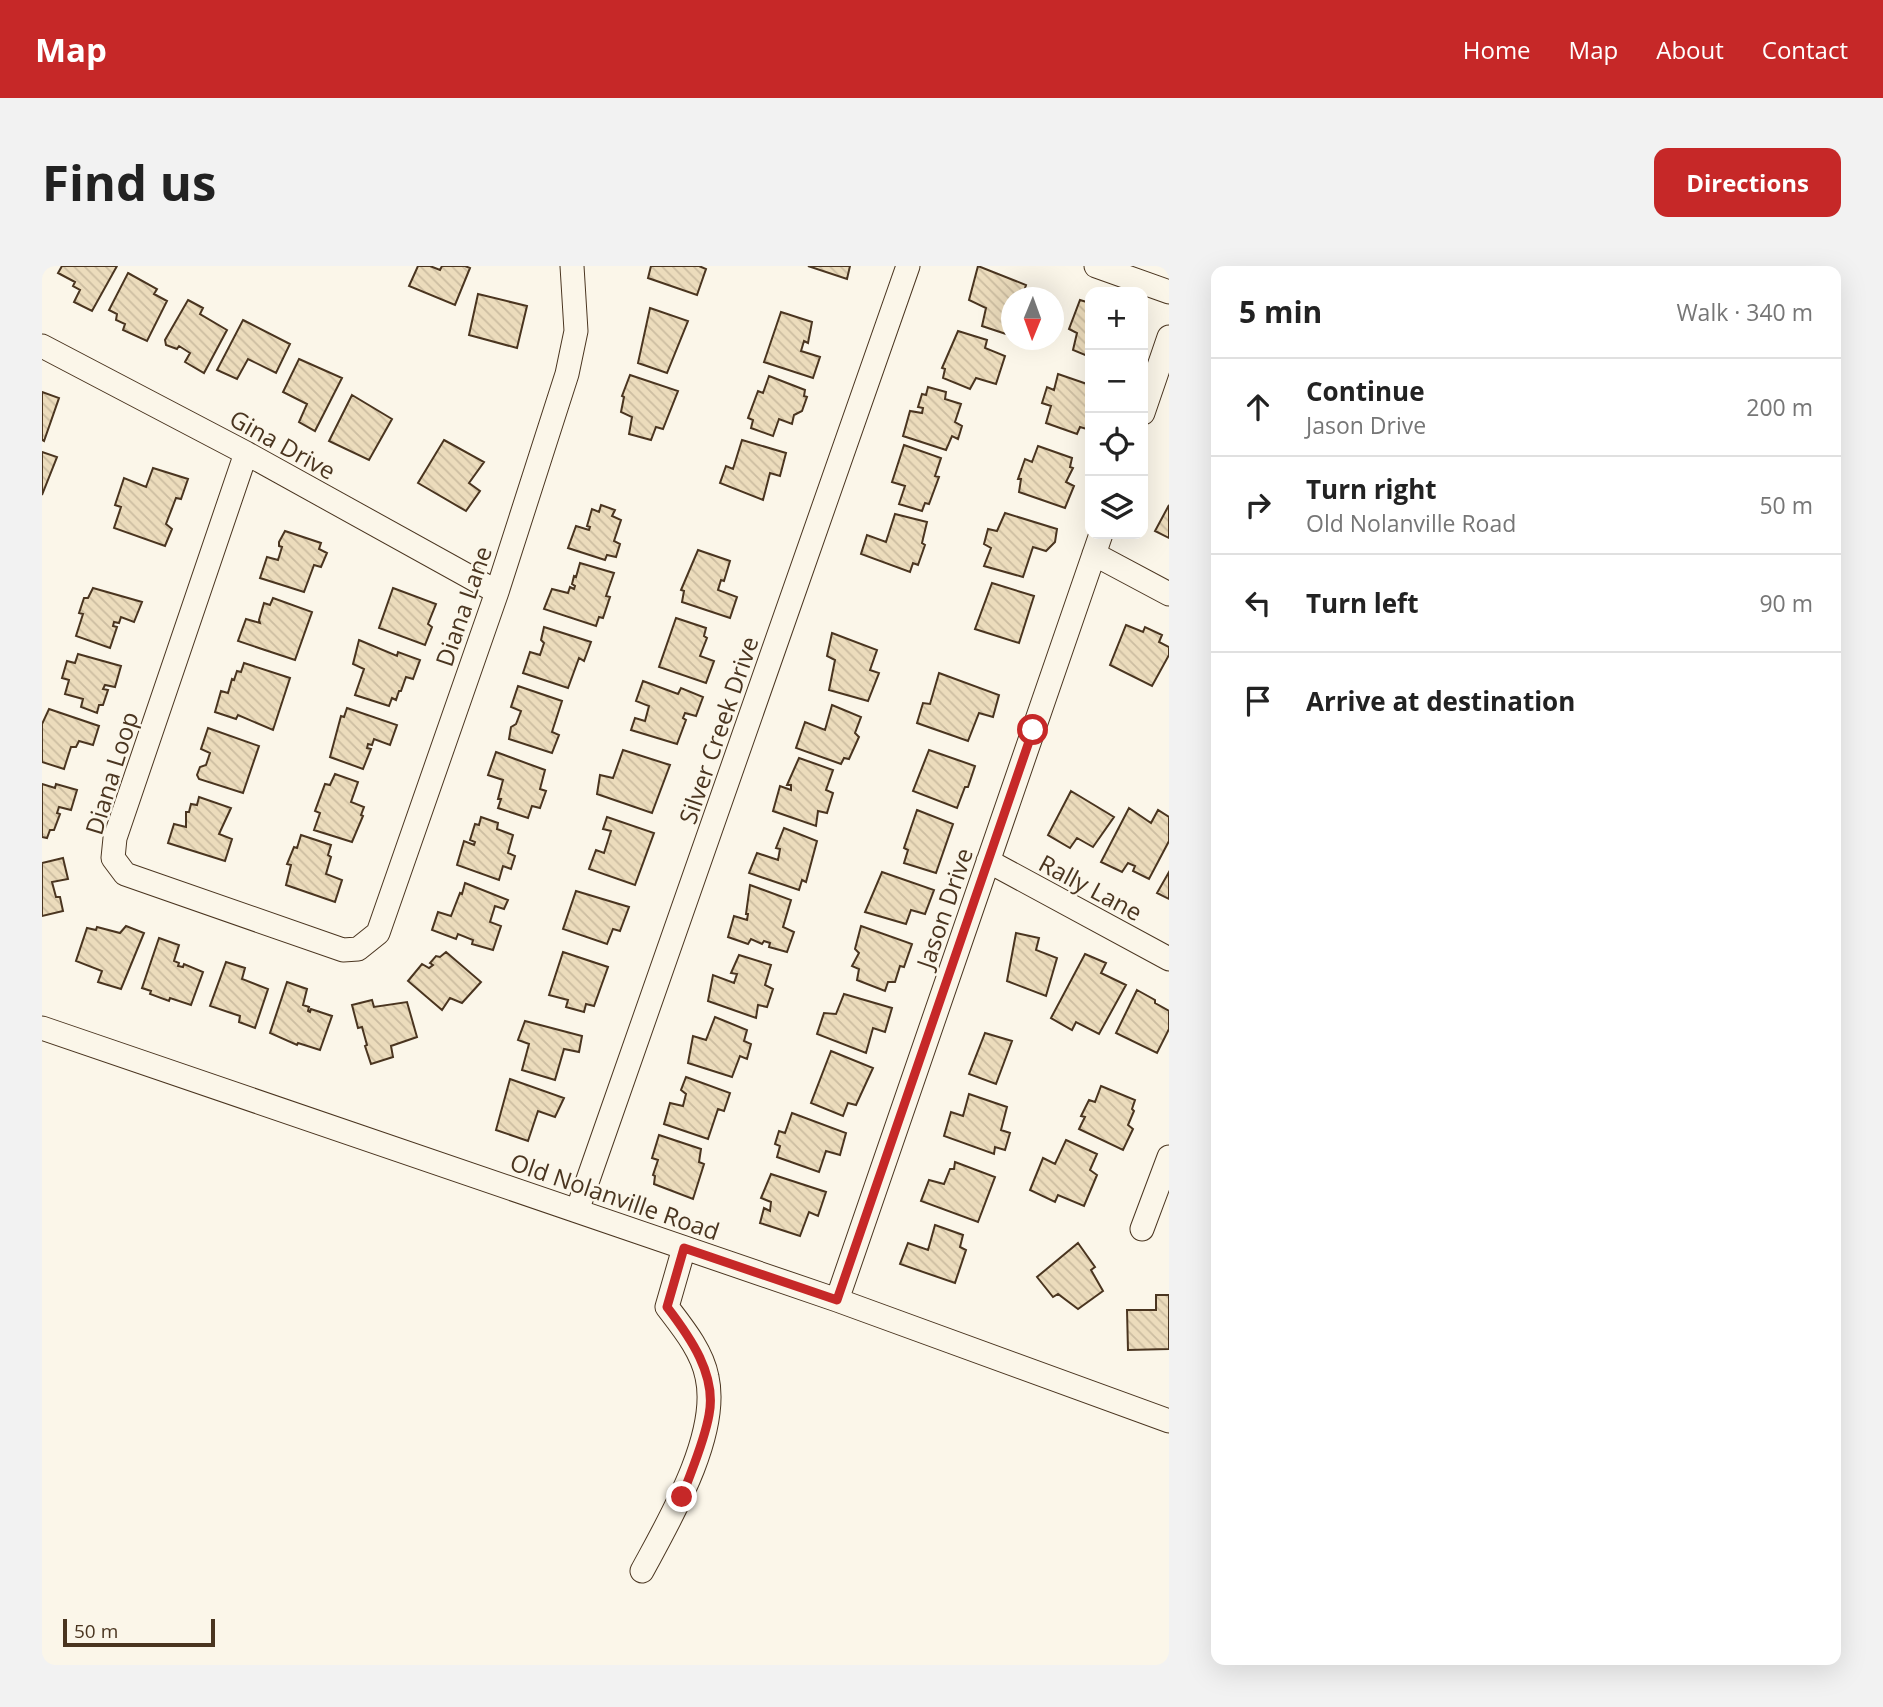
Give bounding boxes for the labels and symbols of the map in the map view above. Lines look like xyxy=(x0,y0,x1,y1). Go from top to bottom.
north arrow xyxy=(1001,287,1064,350)
street label: Gina Drive xyxy=(224,401,342,487)
street label: Diana Lane xyxy=(427,541,499,671)
street label: Silver Creek Drive xyxy=(670,632,766,828)
street label: Diana Loop xyxy=(77,707,145,839)
route start xyxy=(1017,714,1048,745)
street label: Jason Drive xyxy=(907,843,980,975)
street label: Rally Lane xyxy=(1034,846,1148,928)
street label: Old Nolanville Road xyxy=(506,1145,724,1247)
route end xyxy=(666,1481,697,1512)
scale bar xyxy=(63,1616,215,1648)

